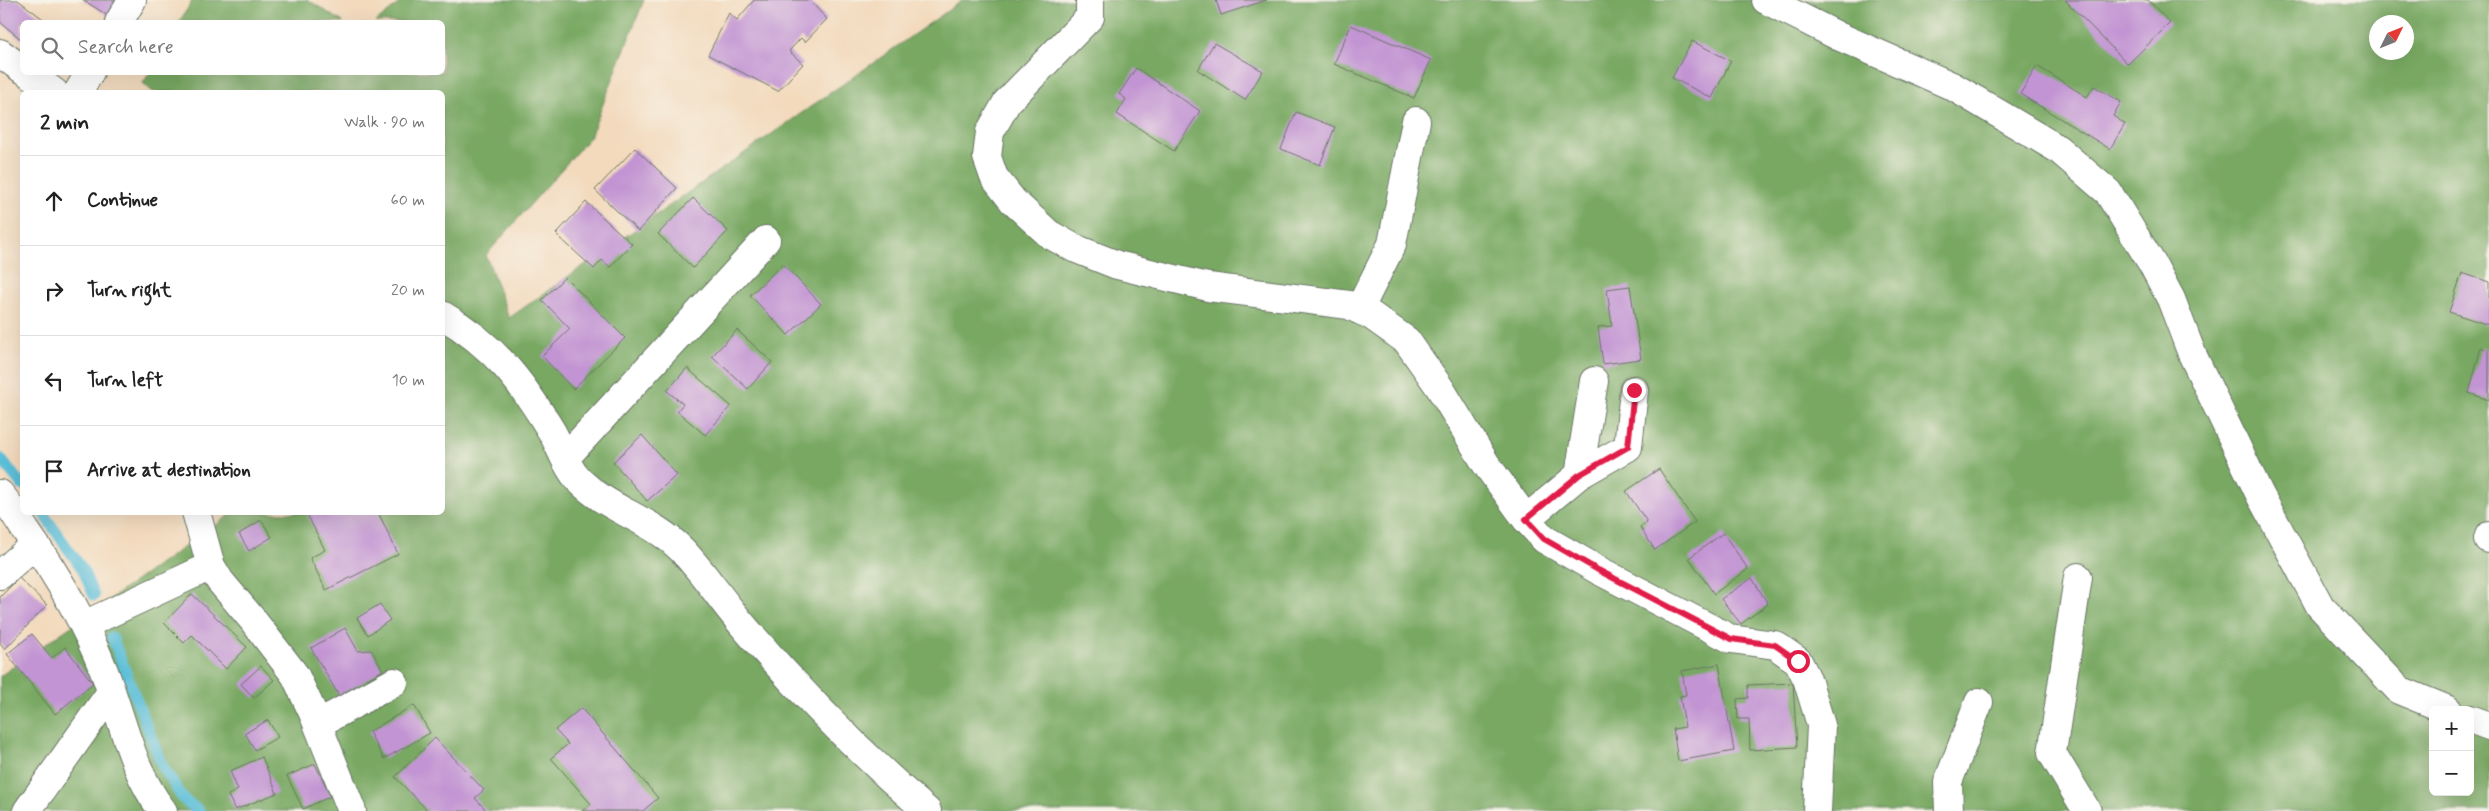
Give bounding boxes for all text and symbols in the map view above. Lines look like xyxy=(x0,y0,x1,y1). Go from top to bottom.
north arrow xyxy=(2369,15,2414,60)
search box xyxy=(20,20,445,75)
icon: search xyxy=(38,34,66,62)
text: Search here xyxy=(78,35,174,60)
text: 2 min xyxy=(40,109,89,137)
text: Walk · 90 m xyxy=(344,112,425,133)
icon: ahead xyxy=(40,187,68,215)
text: Continue xyxy=(87,188,158,213)
text: 60 m xyxy=(391,190,425,211)
icon: right xyxy=(40,277,68,305)
text: Turn right xyxy=(87,278,171,303)
text: 20 m xyxy=(391,280,425,301)
icon: left xyxy=(40,367,68,395)
text: Turn left xyxy=(87,368,163,393)
text: 10 m xyxy=(392,370,425,391)
route end xyxy=(1623,379,1646,402)
icon: arrive xyxy=(40,457,68,485)
text: Arrive at destination xyxy=(87,458,251,483)
route start xyxy=(1787,650,1810,673)
map controls xyxy=(2429,706,2474,796)
button: + xyxy=(2429,706,2474,751)
button: − xyxy=(2429,751,2474,796)

